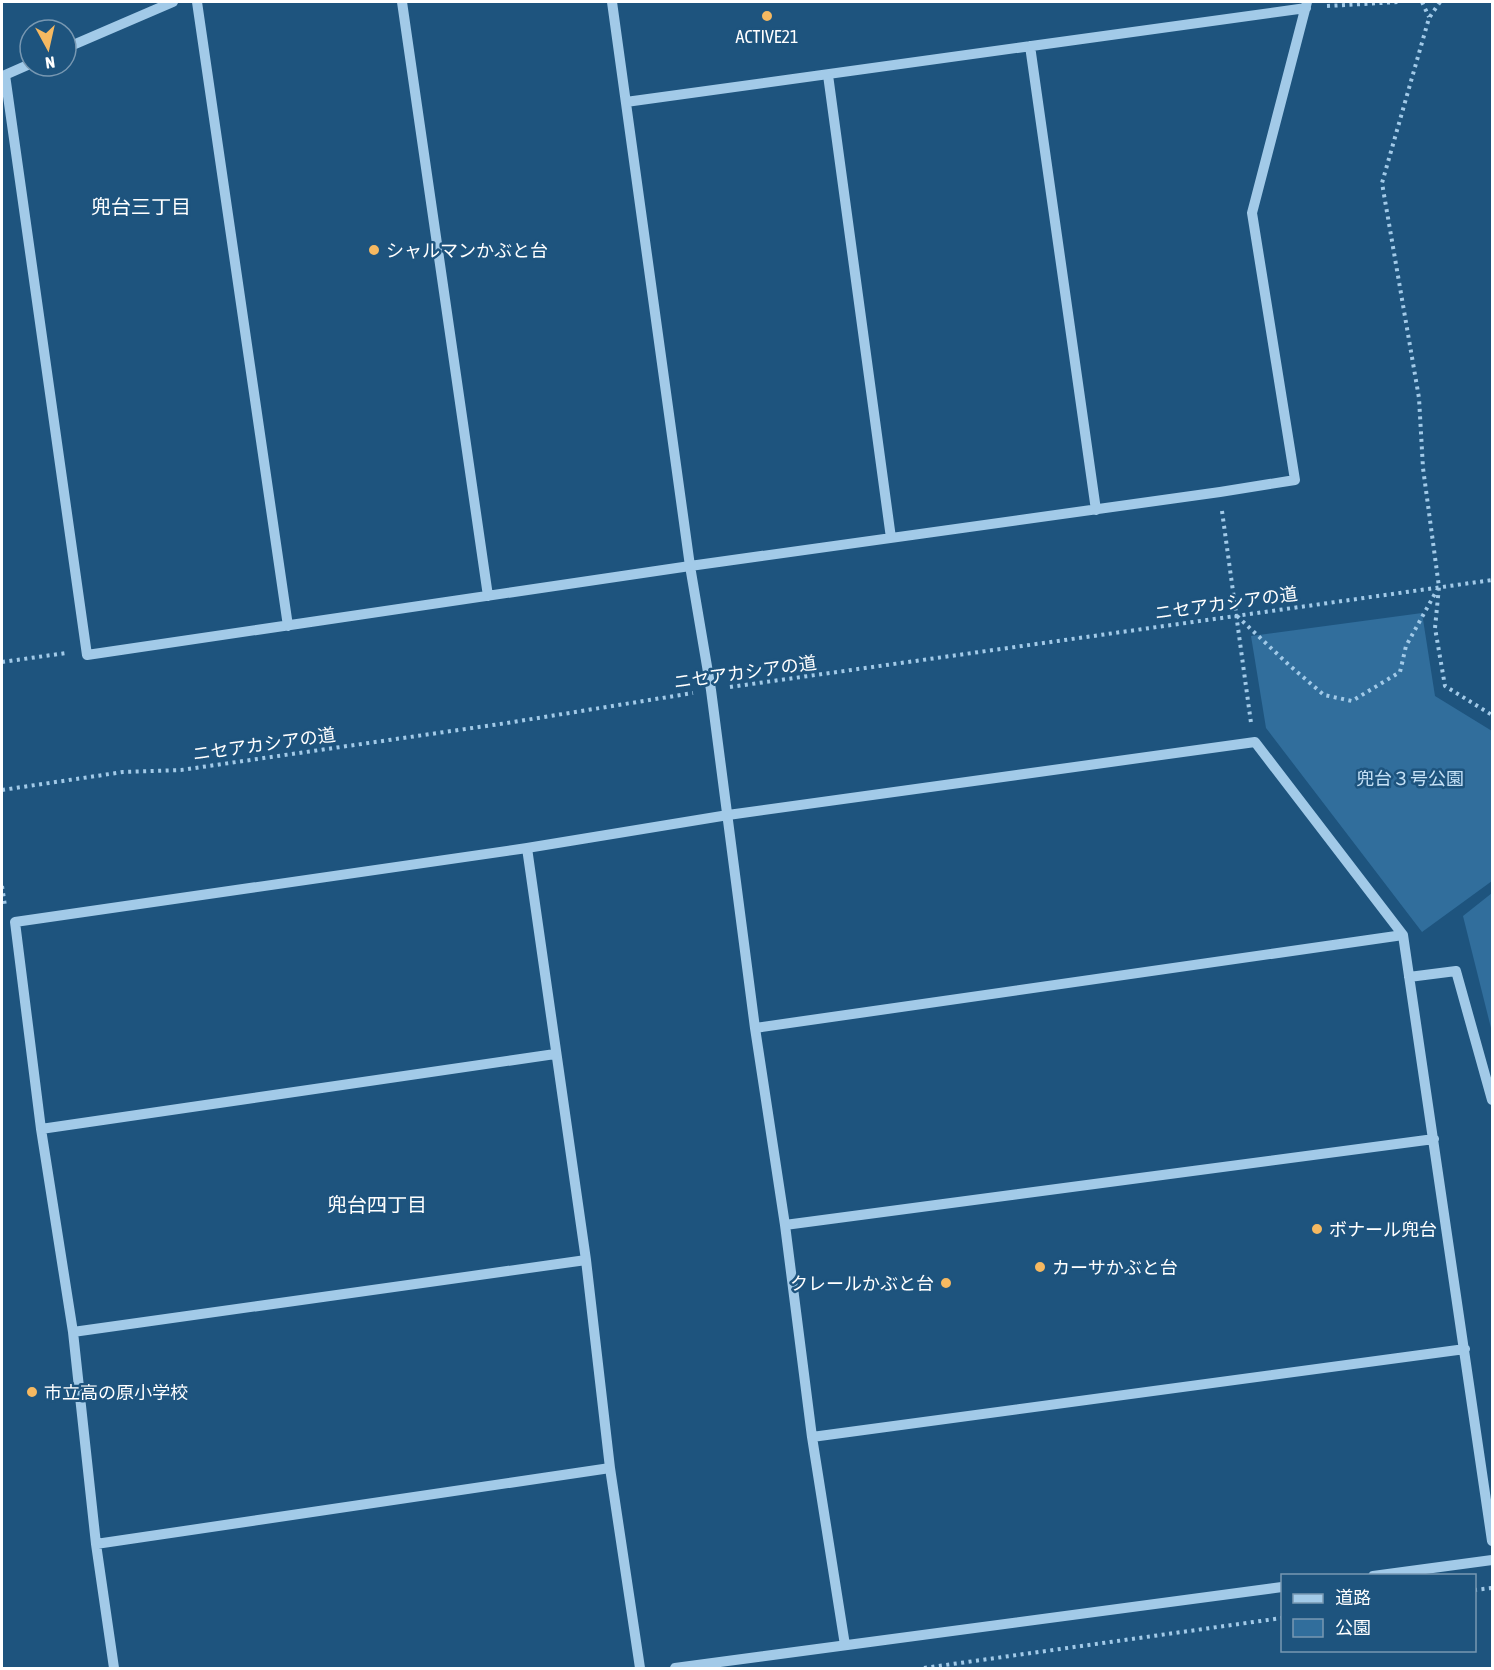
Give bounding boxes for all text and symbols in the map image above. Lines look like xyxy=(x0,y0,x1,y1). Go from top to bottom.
marker: ACTIVE21 xyxy=(760,9,774,23)
north arrow xyxy=(18,18,78,78)
place label: ACTIVE21 xyxy=(736,26,798,47)
text: N xyxy=(44,53,56,72)
district label: 兜台三丁目 xyxy=(91,195,191,218)
place label: シャルマンかぶと台 xyxy=(386,240,548,261)
marker: シャルマンかぶと台 xyxy=(367,243,381,257)
street label: ニセアカシアの道 xyxy=(1153,583,1299,623)
street label: ニセアカシアの道 xyxy=(672,652,818,692)
street label: ニセアカシアの道 xyxy=(191,724,337,764)
park label: 兜台３号公園 xyxy=(1356,768,1464,789)
district label: 兜台四丁目 xyxy=(327,1193,427,1216)
place label: ボナール兜台 xyxy=(1329,1219,1437,1240)
marker: ボナール兜台 xyxy=(1310,1222,1324,1236)
place label: カーサかぶと台 xyxy=(1052,1257,1178,1278)
marker: カーサかぶと台 xyxy=(1033,1260,1047,1274)
place label: クレールかぶと台 xyxy=(790,1273,934,1294)
marker: クレールかぶと台 xyxy=(939,1276,953,1290)
place label: 市立高の原小学校 xyxy=(44,1382,188,1403)
marker: 市立高の原小学校 xyxy=(25,1385,39,1399)
legend xyxy=(1281,1574,1476,1652)
text: 道路 xyxy=(1335,1587,1371,1608)
text: 公園 xyxy=(1335,1617,1371,1638)

